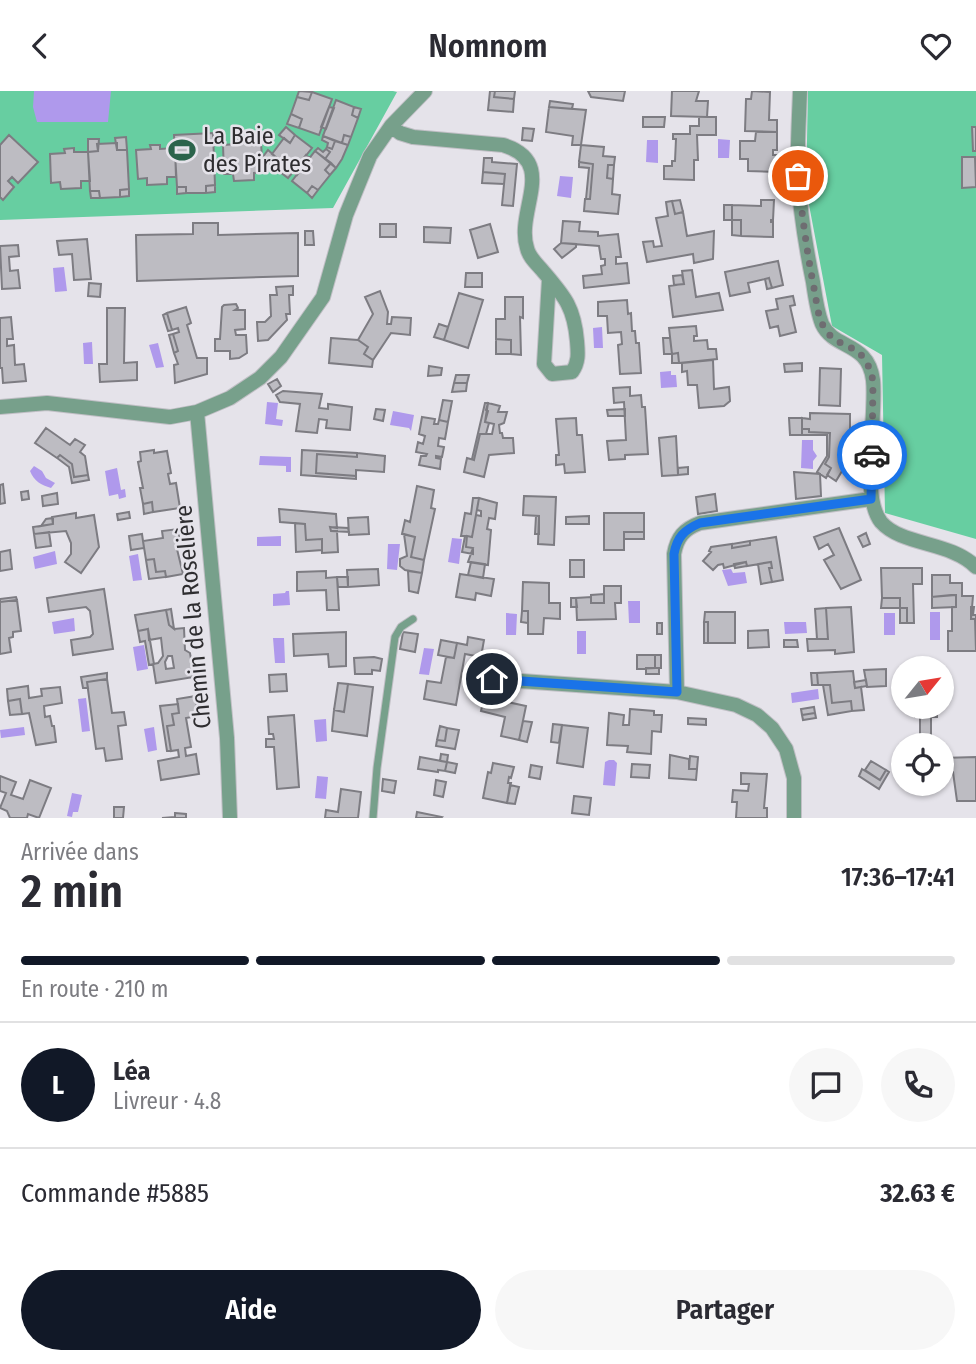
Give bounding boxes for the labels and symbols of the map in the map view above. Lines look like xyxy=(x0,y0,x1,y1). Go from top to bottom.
place label: La Baie des Pirates xyxy=(203,122,311,178)
sports icon: La Baie des Pirates xyxy=(167,135,197,165)
pin xyxy=(768,146,828,206)
courier xyxy=(837,420,907,490)
street label: Chemin de la Roselière xyxy=(169,504,217,730)
pin xyxy=(462,649,522,709)
north arrow xyxy=(891,656,954,719)

